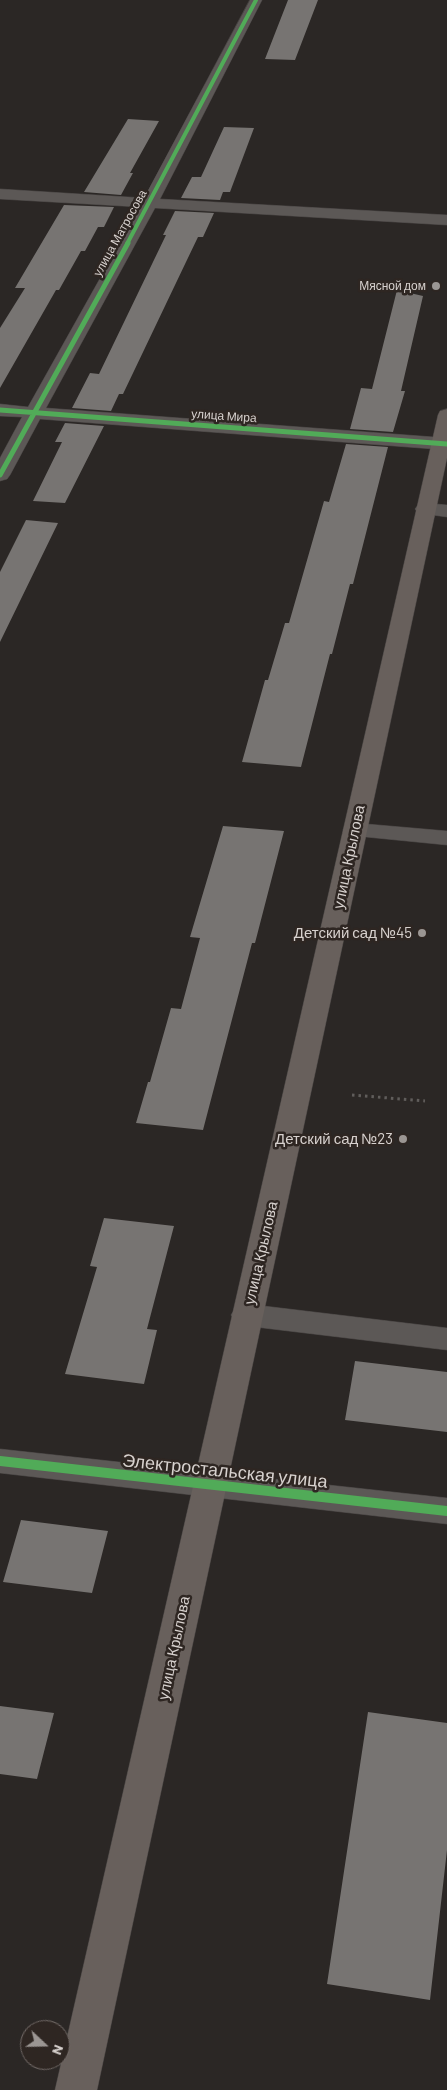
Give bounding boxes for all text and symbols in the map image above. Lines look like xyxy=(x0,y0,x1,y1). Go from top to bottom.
street label: улица Матросова xyxy=(90,187,150,279)
place label: Мясной дом xyxy=(359,279,426,293)
marker: Мясной дом xyxy=(430,280,442,292)
street label: улица Мира xyxy=(191,407,257,425)
street label: улица Крылова xyxy=(329,804,369,910)
place label: Детский сад №45 xyxy=(294,924,412,942)
marker: Детский сад №45 xyxy=(416,927,428,939)
place label: Детский сад №23 xyxy=(275,1130,393,1148)
marker: Детский сад №23 xyxy=(397,1133,409,1145)
street label: улица Крылова xyxy=(240,1200,282,1306)
street label: Электростальская улица xyxy=(121,1449,329,1493)
street label: улица Крылова xyxy=(154,1595,194,1701)
north arrow xyxy=(20,2020,70,2070)
text: N xyxy=(49,2043,68,2058)

